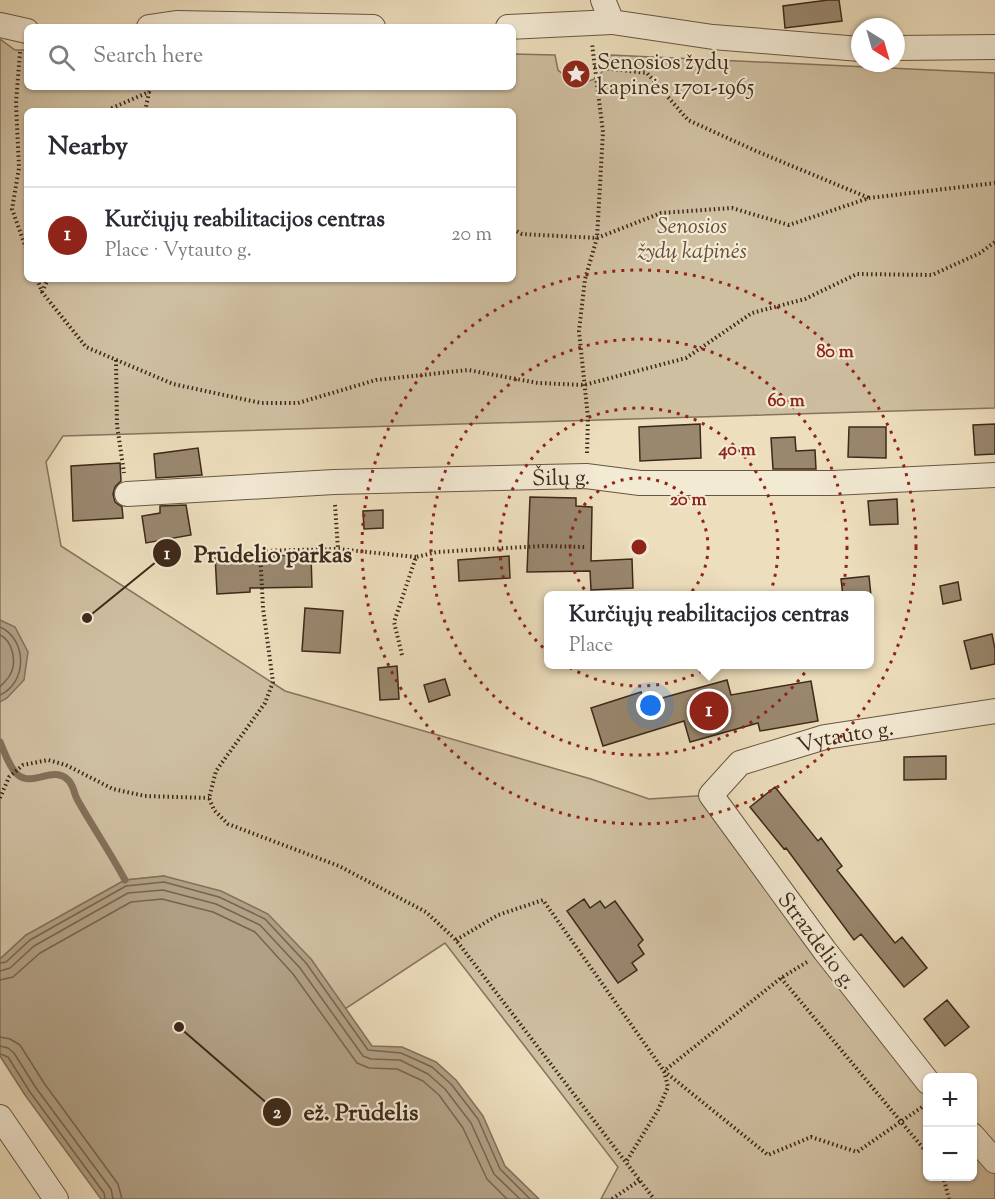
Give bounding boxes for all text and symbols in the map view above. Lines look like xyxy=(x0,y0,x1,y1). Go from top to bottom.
north arrow xyxy=(851,18,905,72)
search box xyxy=(24,24,516,90)
icon: search xyxy=(45,41,78,74)
text: Search here xyxy=(93,41,203,73)
place label: Senosios žydų kapinės 1701-1965 xyxy=(597,48,755,105)
place icon: Senosios žydų kapinės 1701-1965 xyxy=(560,58,592,90)
text: Nearby xyxy=(48,129,128,166)
text: Kurčiųjų reabilitacijos centras xyxy=(105,205,385,237)
park label: Senosios žydų kapinės xyxy=(637,212,747,269)
text: 1 xyxy=(64,221,71,250)
text: 20 m xyxy=(451,221,492,250)
text: Place · Vytauto g. xyxy=(105,237,252,266)
text: 80 m xyxy=(816,340,854,366)
text: 60 m xyxy=(767,389,805,415)
text: 40 m xyxy=(717,438,756,464)
street label: Šilų g. xyxy=(532,463,593,496)
text: 20 m xyxy=(670,488,706,514)
callout: Prūdelio parkas xyxy=(152,532,365,574)
centre of rings xyxy=(629,537,649,557)
text: Prūdelio parkas xyxy=(194,539,352,573)
text: 1 xyxy=(164,542,171,568)
popup xyxy=(544,591,874,669)
text: Kurčiųjų reabilitacijos centras xyxy=(569,600,849,632)
text: Place xyxy=(569,632,613,661)
pin: 1 xyxy=(690,688,728,734)
your location xyxy=(636,691,665,720)
street label: Vytauto g. xyxy=(794,714,896,764)
street label: Strazdelio g. xyxy=(768,886,863,997)
map controls xyxy=(923,1073,977,1181)
button: + xyxy=(923,1073,977,1127)
callout: ež. Prūdelis xyxy=(262,1091,431,1133)
text: ež. Prūdelis xyxy=(304,1097,418,1131)
text: 2 xyxy=(273,1101,282,1127)
button: − xyxy=(923,1127,977,1181)

